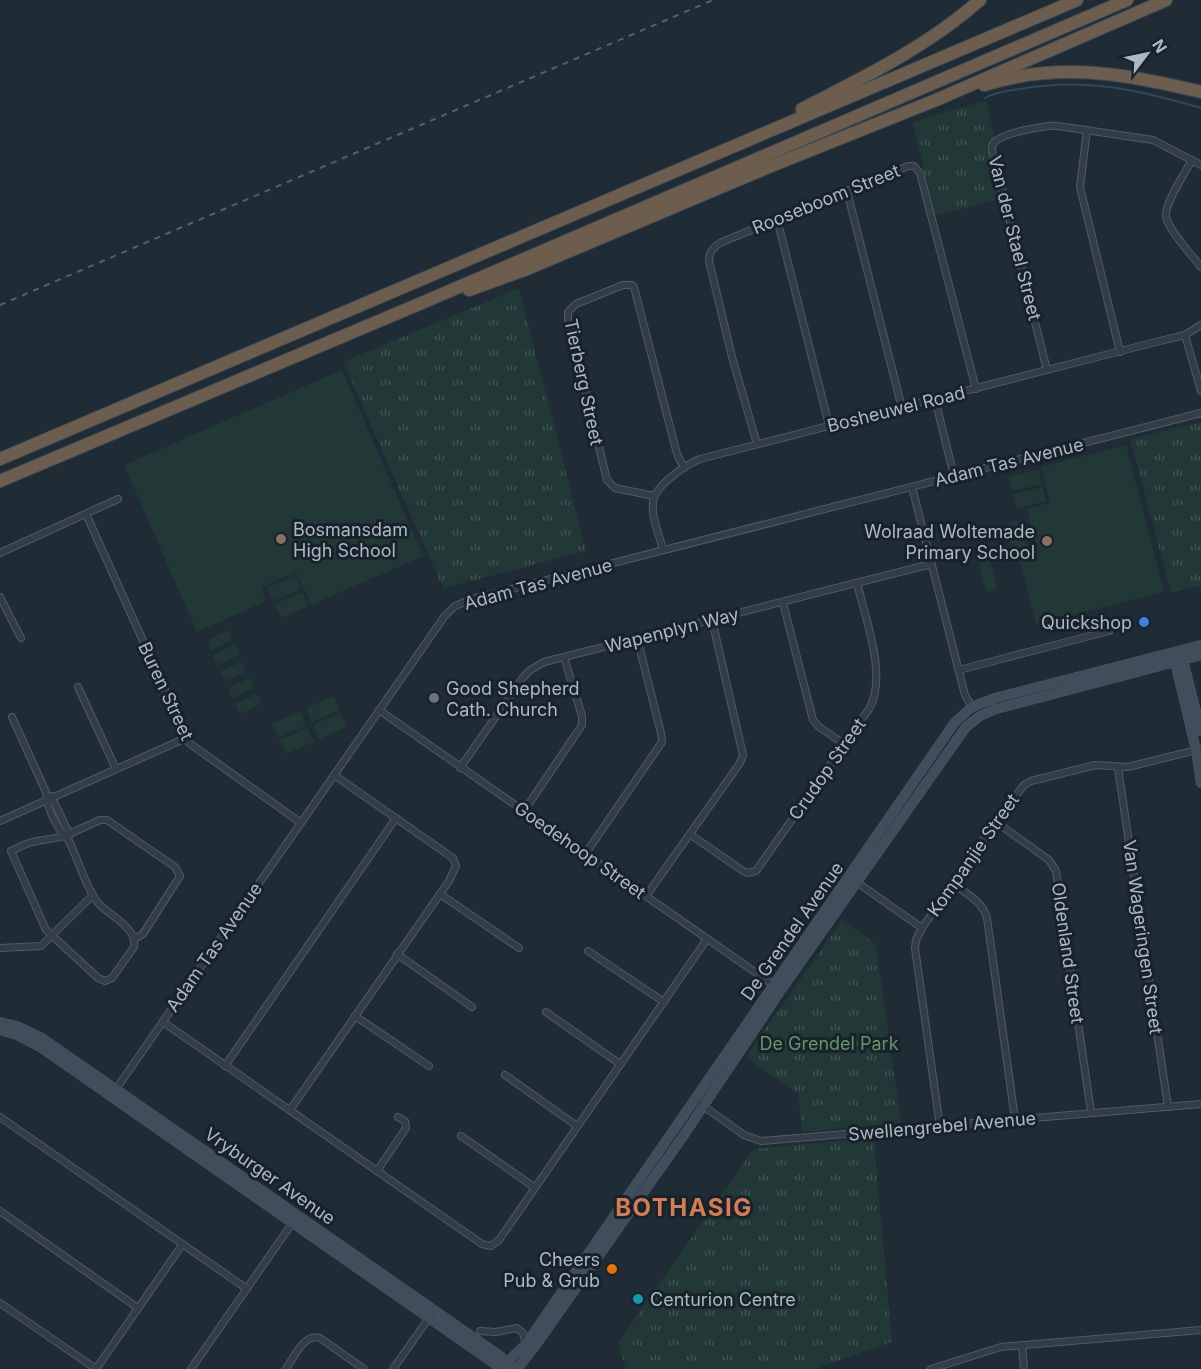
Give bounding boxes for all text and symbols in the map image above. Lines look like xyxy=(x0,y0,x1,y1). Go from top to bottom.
north arrow xyxy=(1117,24,1177,84)
text: N xyxy=(1148,36,1171,57)
street label: Van der Stael Street xyxy=(984,153,1046,323)
street label: Rooseboom Street xyxy=(749,160,903,238)
street label: Tierberg Street xyxy=(560,317,608,447)
street label: Bosheuwel Road xyxy=(825,382,967,436)
street label: Adam Tas Avenue xyxy=(932,433,1086,491)
place label: Bosmansdam High School xyxy=(293,519,408,561)
place label: Wolraad Woltemade Primary School xyxy=(864,521,1035,563)
marker: Bosmansdam High School xyxy=(274,532,288,546)
marker: Wolraad Woltemade Primary School xyxy=(1040,534,1054,548)
street label: Adam Tas Avenue xyxy=(462,554,614,614)
street label: Wapenplyn Way xyxy=(603,603,741,657)
place label: Quickshop xyxy=(1041,612,1132,633)
marker: Quickshop xyxy=(1137,615,1151,629)
street label: Buren Street xyxy=(134,639,198,744)
place label: Good Shepherd Cath. Church xyxy=(446,678,579,720)
marker: Good Shepherd Cath. Church xyxy=(427,691,441,705)
street label: Crudop Street xyxy=(784,714,870,824)
street label: Kompanjie Street xyxy=(923,790,1023,920)
street label: Goedehoop Street xyxy=(510,797,650,903)
street label: Van Wageringen Street xyxy=(1119,839,1167,1036)
street label: De Grendel Avenue xyxy=(736,858,848,1004)
street label: Adam Tas Avenue xyxy=(162,878,266,1016)
street label: Oldenland Street xyxy=(1048,881,1088,1025)
park label: De Grendel Park xyxy=(759,1033,899,1054)
street label: Swellengrebel Avenue xyxy=(847,1107,1037,1145)
street label: Vryburger Avenue xyxy=(201,1123,339,1229)
district label: BOTHASIG xyxy=(615,1193,753,1222)
place label: Cheers Pub & Grub xyxy=(503,1249,600,1291)
marker: Cheers Pub & Grub xyxy=(605,1262,619,1276)
place label: Centurion Centre xyxy=(650,1289,796,1310)
marker: Centurion Centre xyxy=(631,1292,645,1306)

